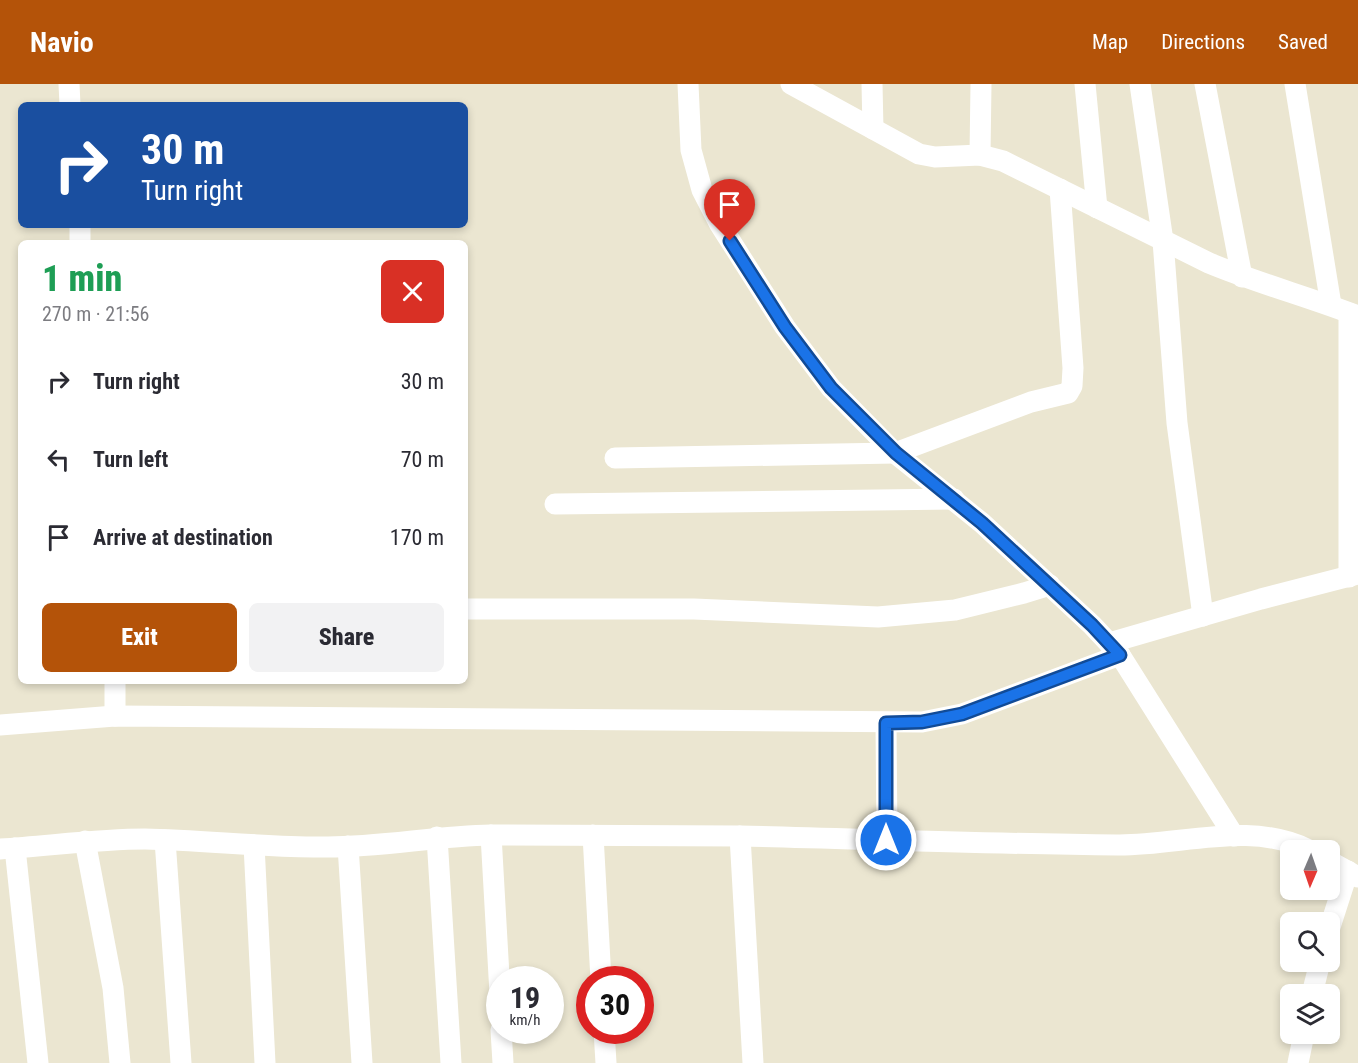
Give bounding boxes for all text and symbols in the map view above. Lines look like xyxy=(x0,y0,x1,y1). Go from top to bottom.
text: Navio xyxy=(30,26,94,59)
text: Map xyxy=(1092,30,1128,54)
text: Directions xyxy=(1161,30,1245,54)
text: Saved xyxy=(1278,30,1328,54)
text: 30 m xyxy=(141,125,224,174)
icon: right xyxy=(42,126,120,204)
text: Turn right xyxy=(141,175,243,207)
pin xyxy=(704,179,755,241)
icon: arrive xyxy=(713,188,746,221)
text: 1 min xyxy=(42,258,122,300)
button: close xyxy=(381,260,444,323)
text: 270 m · 21:56 xyxy=(42,302,149,326)
icon: right xyxy=(42,365,75,398)
text: Turn right xyxy=(93,369,180,394)
text: 30 m xyxy=(401,369,444,394)
icon: left xyxy=(42,443,75,476)
text: Turn left xyxy=(93,447,168,472)
text: 70 m xyxy=(401,447,444,472)
icon: arrive xyxy=(42,521,75,554)
text: Arrive at destination xyxy=(93,525,273,550)
text: 170 m xyxy=(390,525,444,550)
button: Exit xyxy=(42,603,237,672)
button: Share xyxy=(249,603,444,672)
position arrow xyxy=(854,808,918,872)
north arrow xyxy=(1280,840,1340,900)
map controls xyxy=(1280,840,1340,1044)
button: search xyxy=(1280,912,1340,972)
speed limit sign: 30 xyxy=(576,966,654,1044)
text: 19 xyxy=(510,980,540,1015)
button: layers xyxy=(1280,984,1340,1044)
text: km/h xyxy=(510,1011,540,1029)

